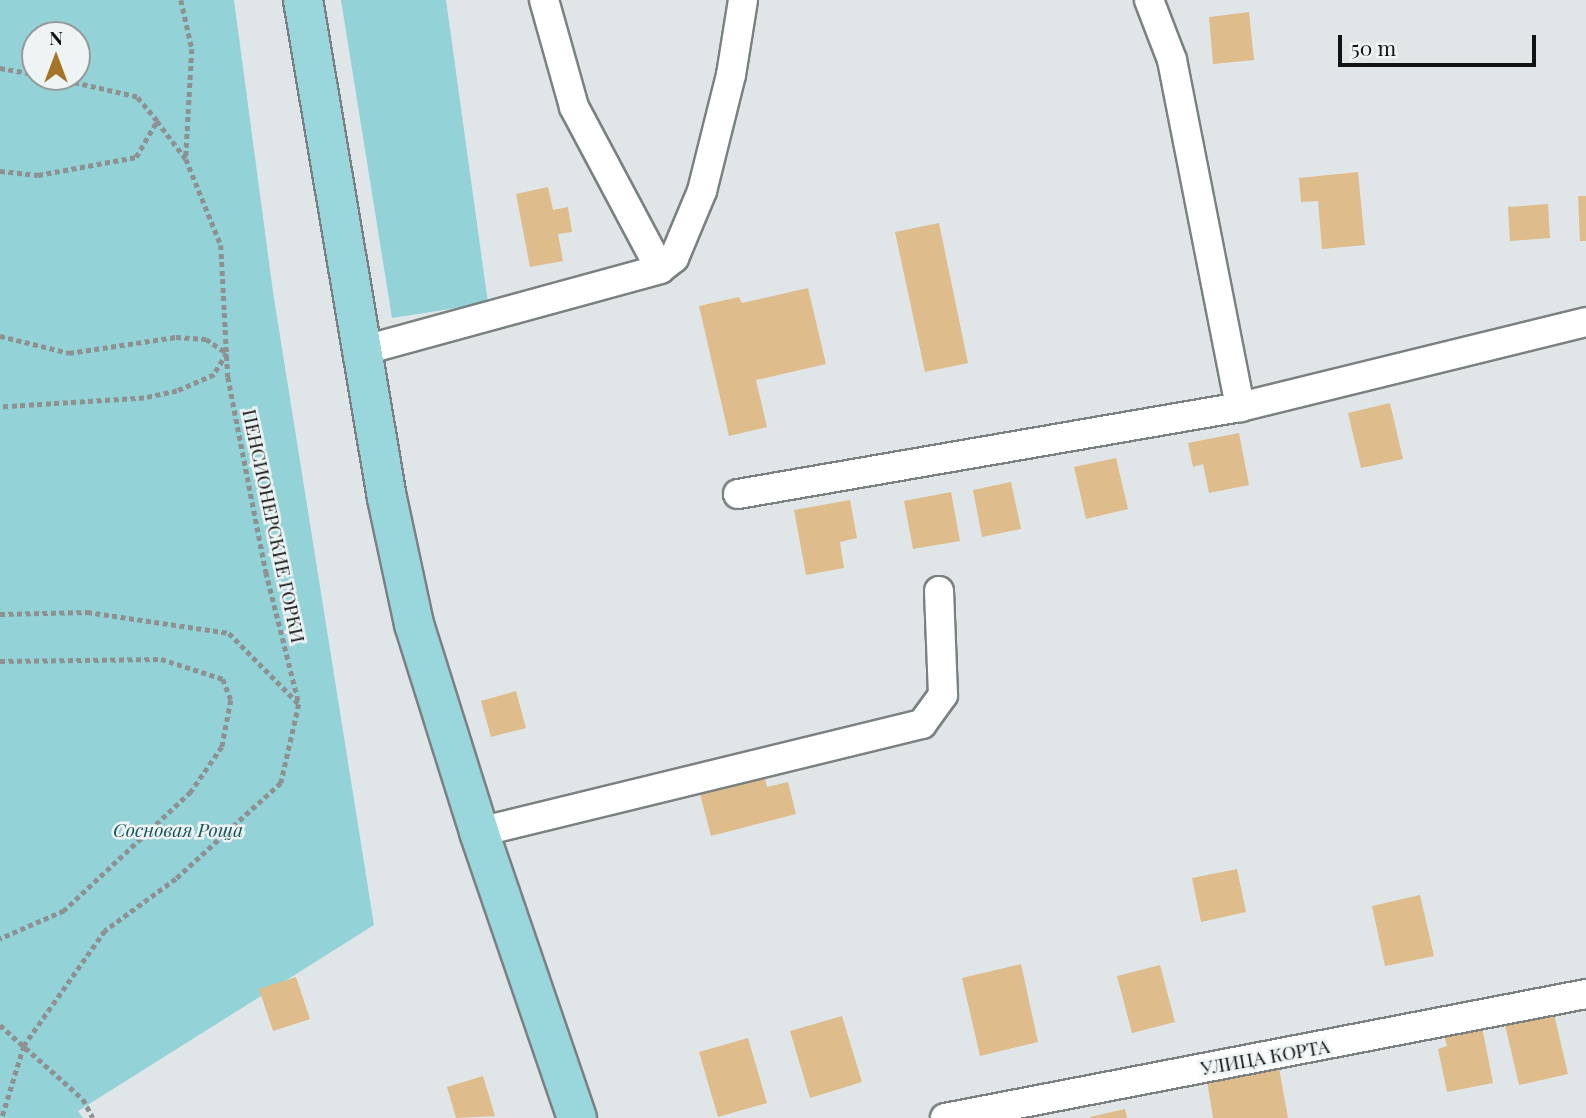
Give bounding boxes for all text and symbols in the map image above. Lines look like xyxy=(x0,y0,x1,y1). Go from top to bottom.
north arrow xyxy=(21,21,91,91)
scale bar xyxy=(1341,21,1539,65)
text: N xyxy=(49,24,63,50)
text: 50 m xyxy=(1351,33,1396,61)
street label: ПЕНСИОНЕРСКИЕ ГОРКИ xyxy=(238,407,310,645)
park label: Сосновая Роща xyxy=(113,819,243,841)
street label: УЛИЦА КОРТА xyxy=(1199,1034,1331,1080)

